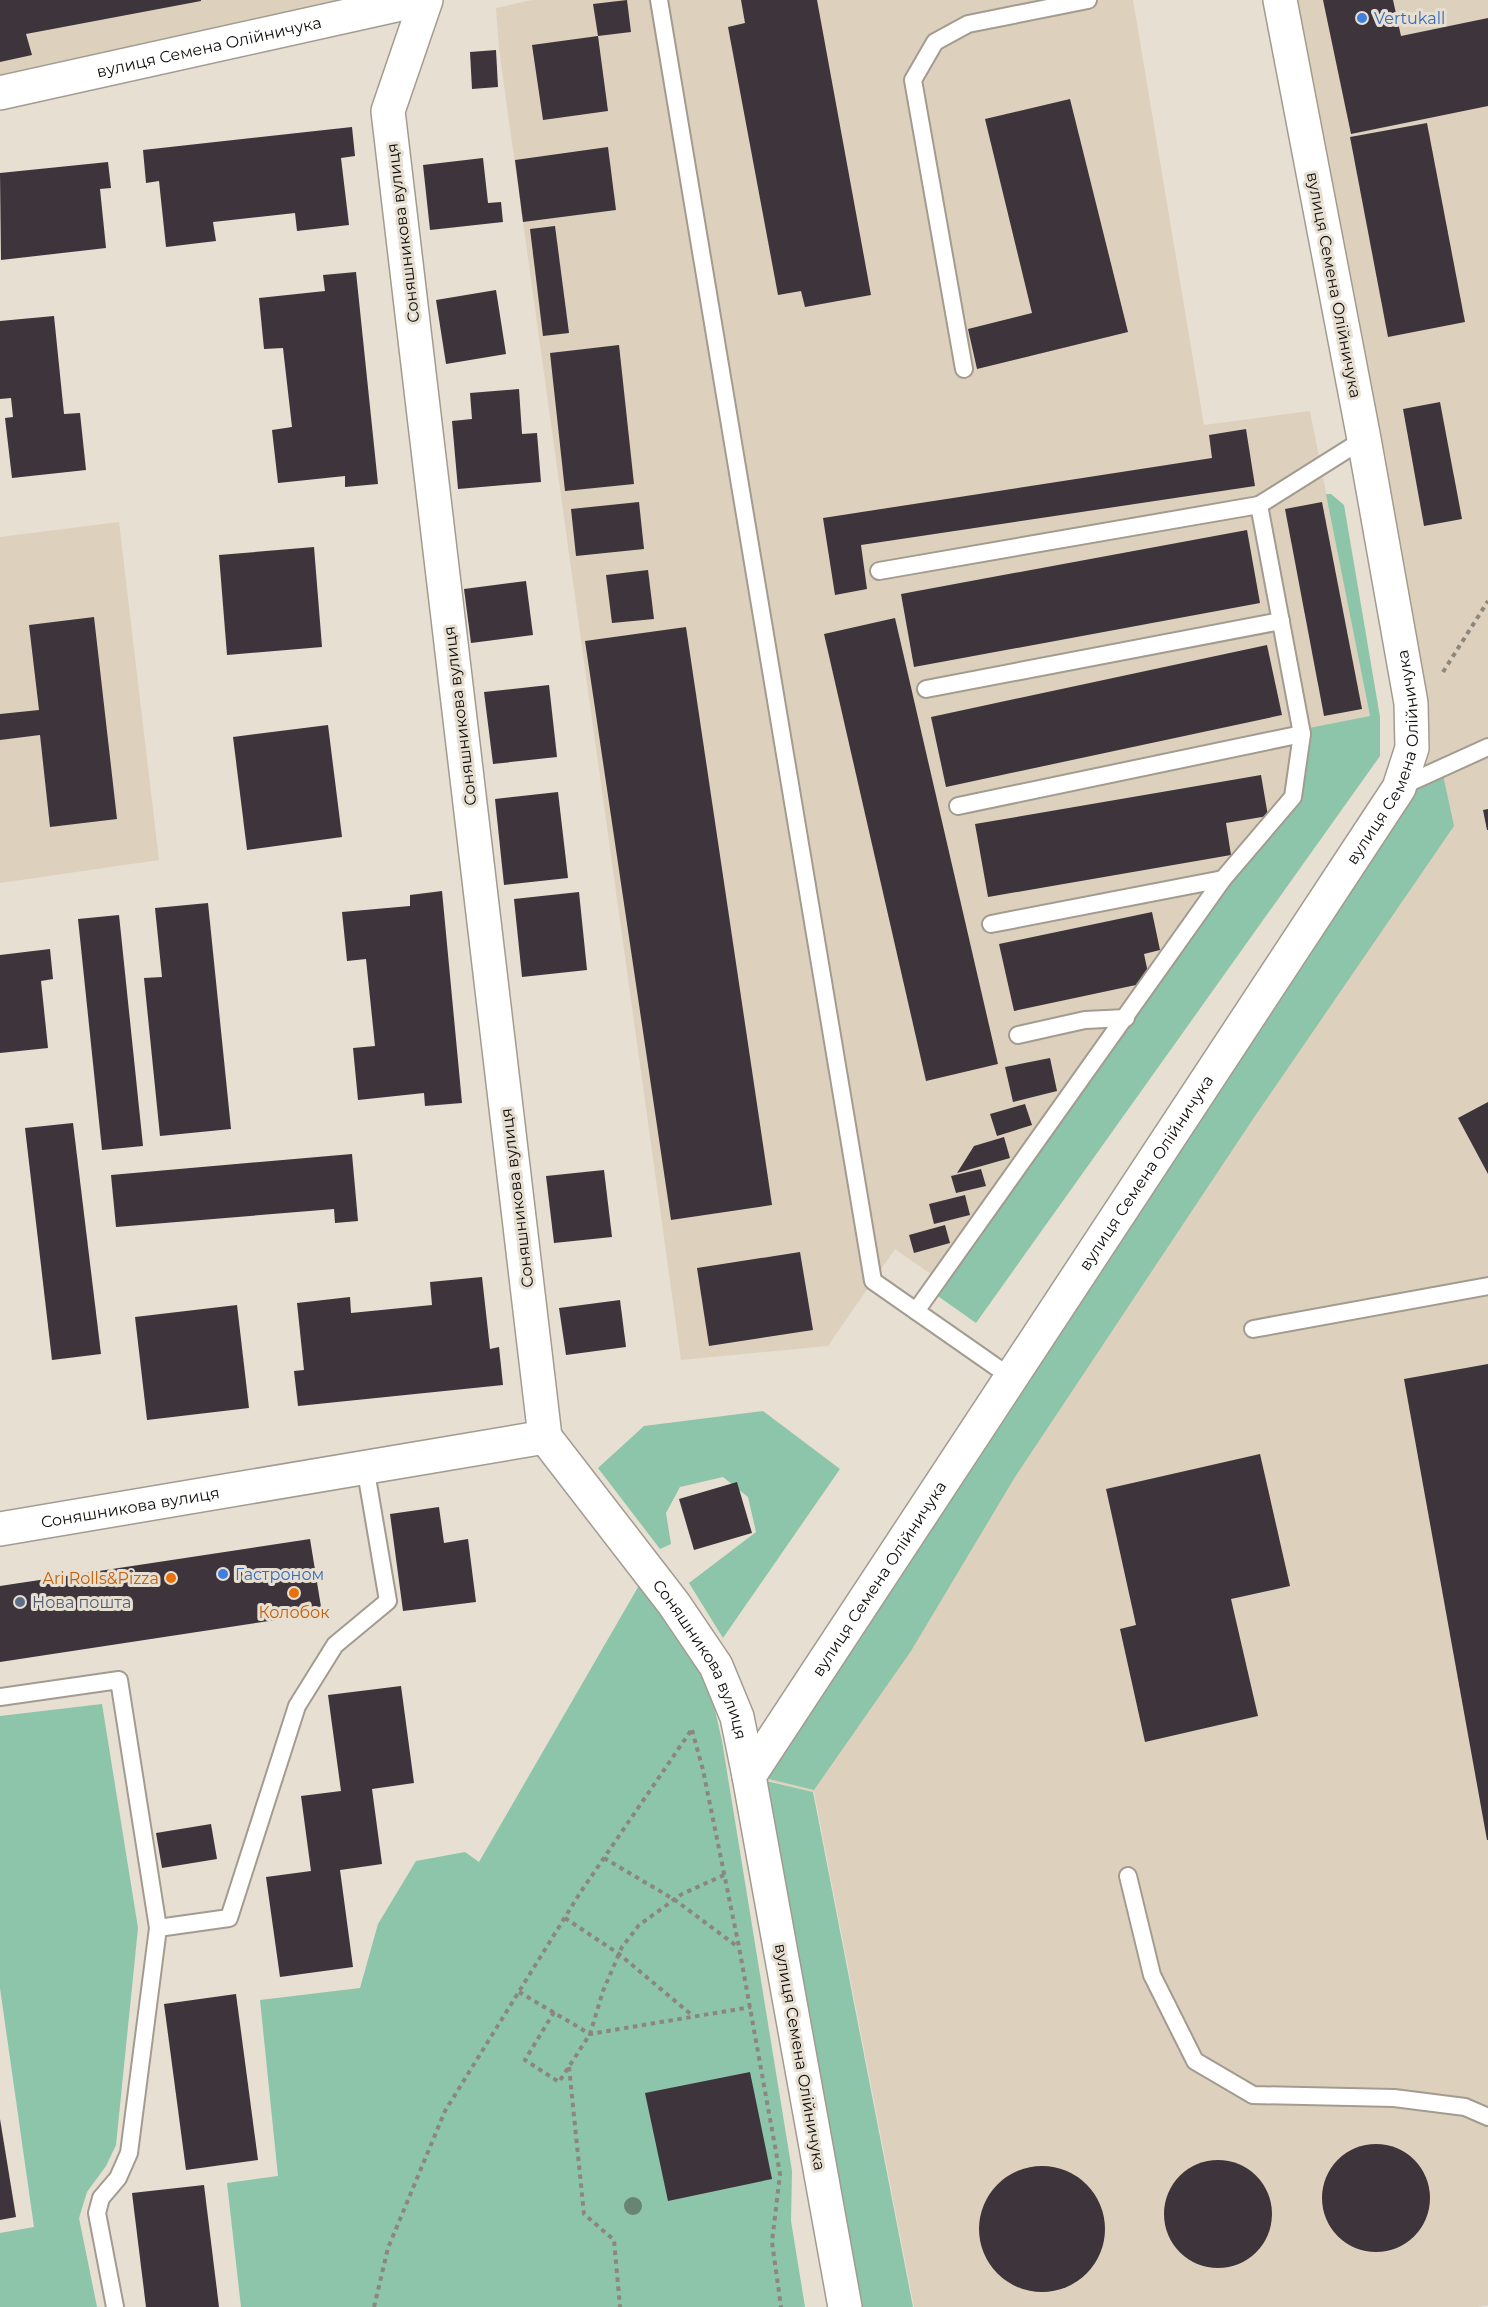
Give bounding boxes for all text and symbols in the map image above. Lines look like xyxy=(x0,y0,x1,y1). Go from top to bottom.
place label: Vertukall xyxy=(1374,9,1445,28)
marker: Vertukall xyxy=(1355,11,1369,25)
street label: вулиця Семена Олійничука xyxy=(95,12,323,81)
street label: Соняшникова вулиця xyxy=(383,142,423,324)
street label: вулиця Семена Олійничука xyxy=(1303,170,1365,400)
street label: Соняшникова вулиця xyxy=(440,625,480,807)
street label: вулиця Семена Олійничука xyxy=(1342,649,1421,868)
street label: вулиця Семена Олійничука xyxy=(1075,1071,1217,1274)
street label: Соняшникова вулиця xyxy=(497,1107,537,1289)
street label: вулиця Семена Олійничука xyxy=(808,1477,950,1680)
street label: Соняшникова вулиця xyxy=(39,1483,221,1531)
place label: Гастроном xyxy=(235,1565,324,1584)
marker: Гастроном xyxy=(216,1567,230,1581)
place label: Ari Rolls&Pizza xyxy=(42,1569,159,1588)
marker: Ari Rolls&Pizza xyxy=(164,1571,178,1585)
street label: Соняшникова вулиця xyxy=(649,1576,751,1741)
marker: Колобок xyxy=(287,1586,301,1600)
place label: Нова пошта xyxy=(32,1593,131,1612)
marker: Нова пошта xyxy=(13,1595,27,1609)
place label: Колобок xyxy=(258,1603,330,1622)
street label: вулиця Семена Олійничука xyxy=(771,1942,829,2172)

